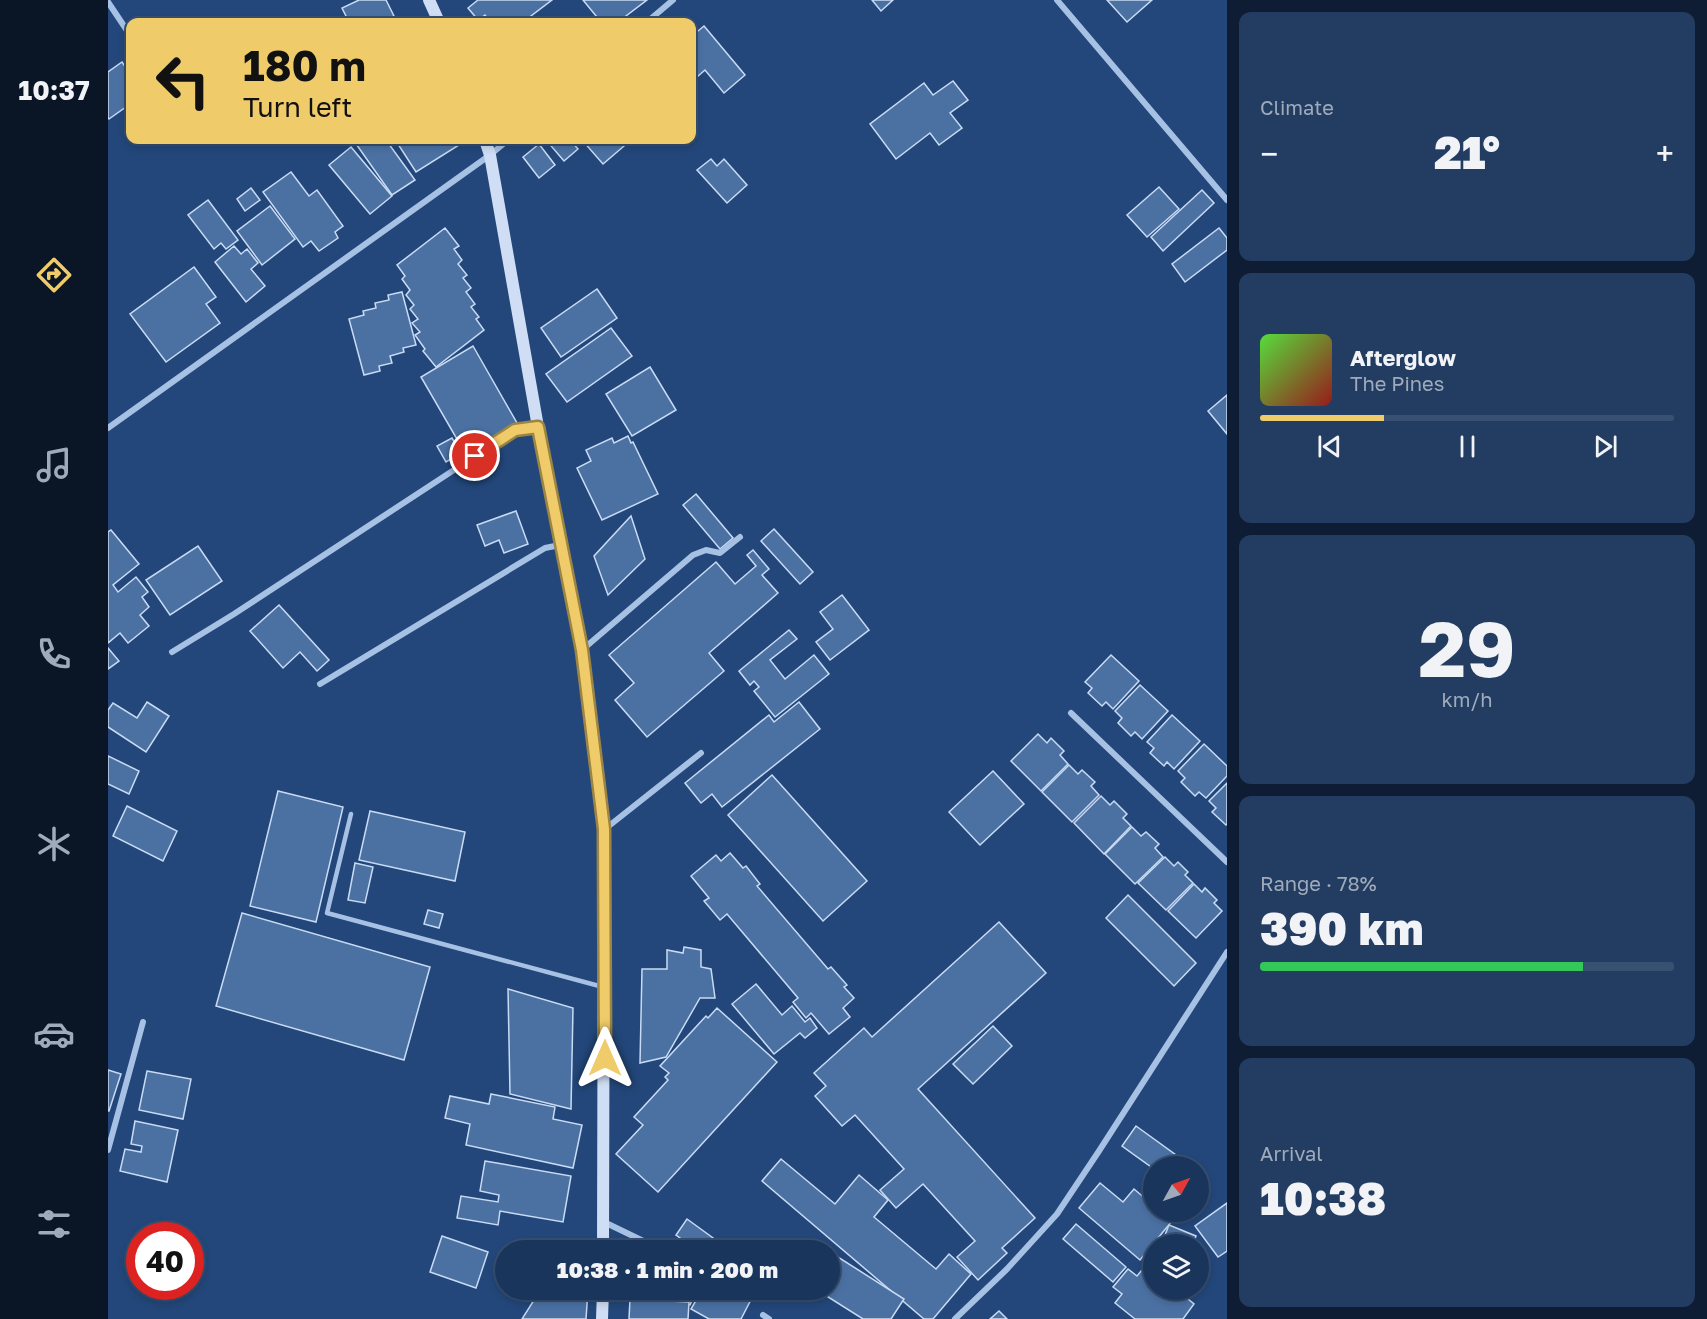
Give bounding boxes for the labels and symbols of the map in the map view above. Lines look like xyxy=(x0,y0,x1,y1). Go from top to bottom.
pin xyxy=(449,430,500,481)
position arrow xyxy=(573,1026,637,1090)
north arrow xyxy=(1143,1156,1209,1222)
speed limit sign: 40 xyxy=(126,1222,204,1300)

